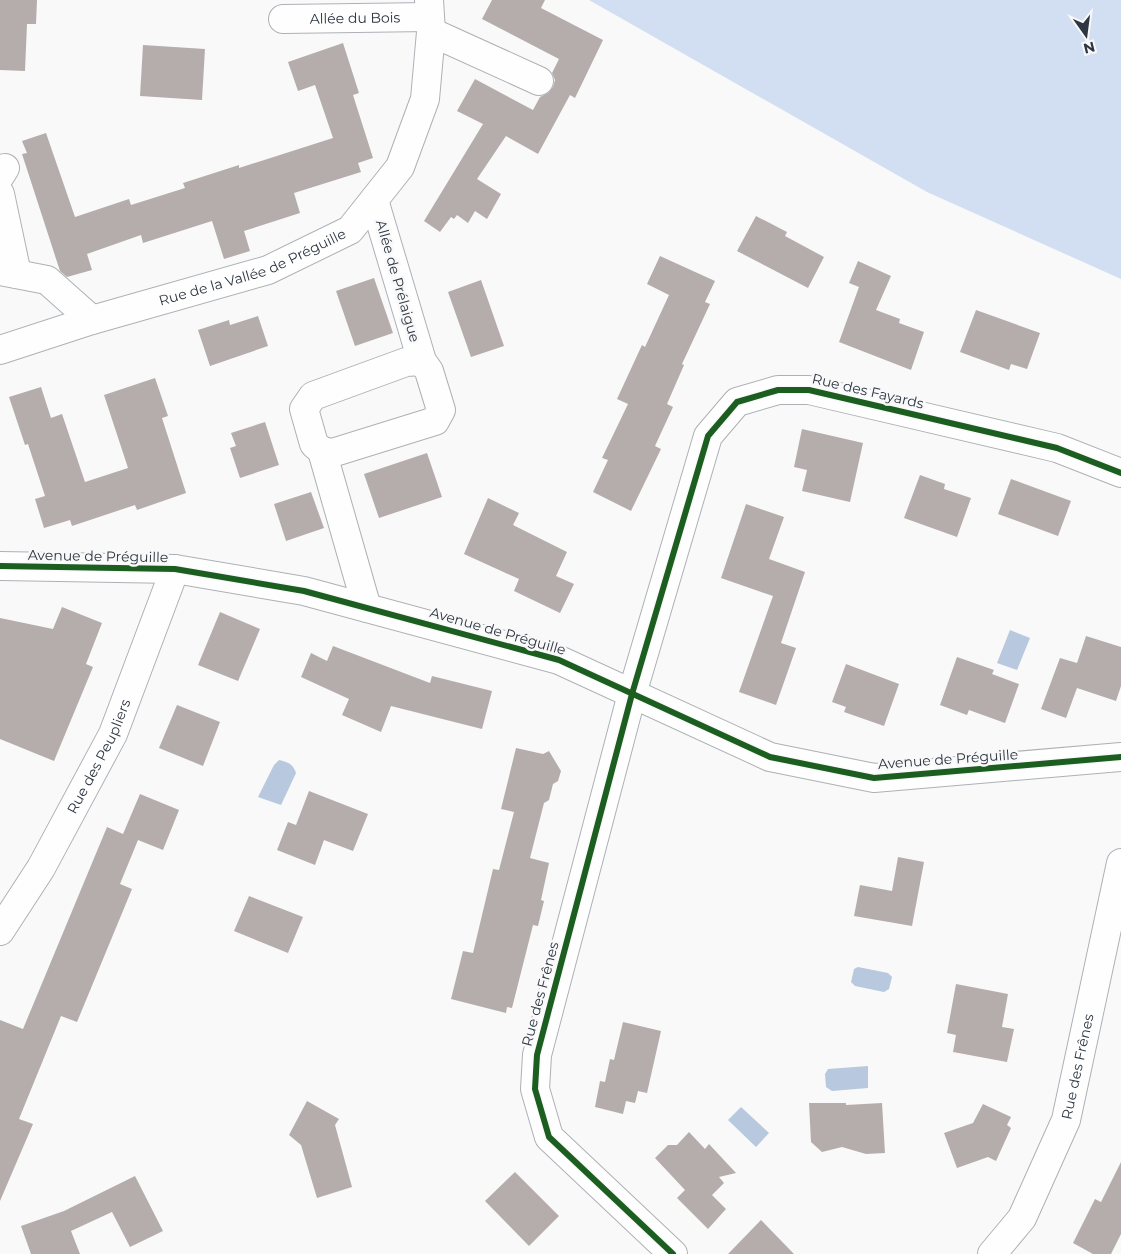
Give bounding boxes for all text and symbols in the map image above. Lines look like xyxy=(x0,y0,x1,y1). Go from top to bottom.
street label: Allée du Bois xyxy=(309,8,401,28)
north arrow xyxy=(1061,10,1111,60)
text: N xyxy=(1081,38,1097,58)
street label: Allée de Prélaigue xyxy=(372,218,424,344)
street label: Rue de la Vallée de Préguille xyxy=(157,224,349,310)
street label: Rue des Fayards xyxy=(810,369,926,413)
street label: Avenue de Préguille xyxy=(28,546,168,566)
street label: Avenue de Préguille xyxy=(428,603,568,659)
street label: Rue des Peupliers xyxy=(63,696,134,817)
street label: Avenue de Préguille xyxy=(877,745,1019,773)
street label: Rue des Frênes xyxy=(517,940,563,1048)
street label: Rue des Frênes xyxy=(1057,1012,1098,1121)

